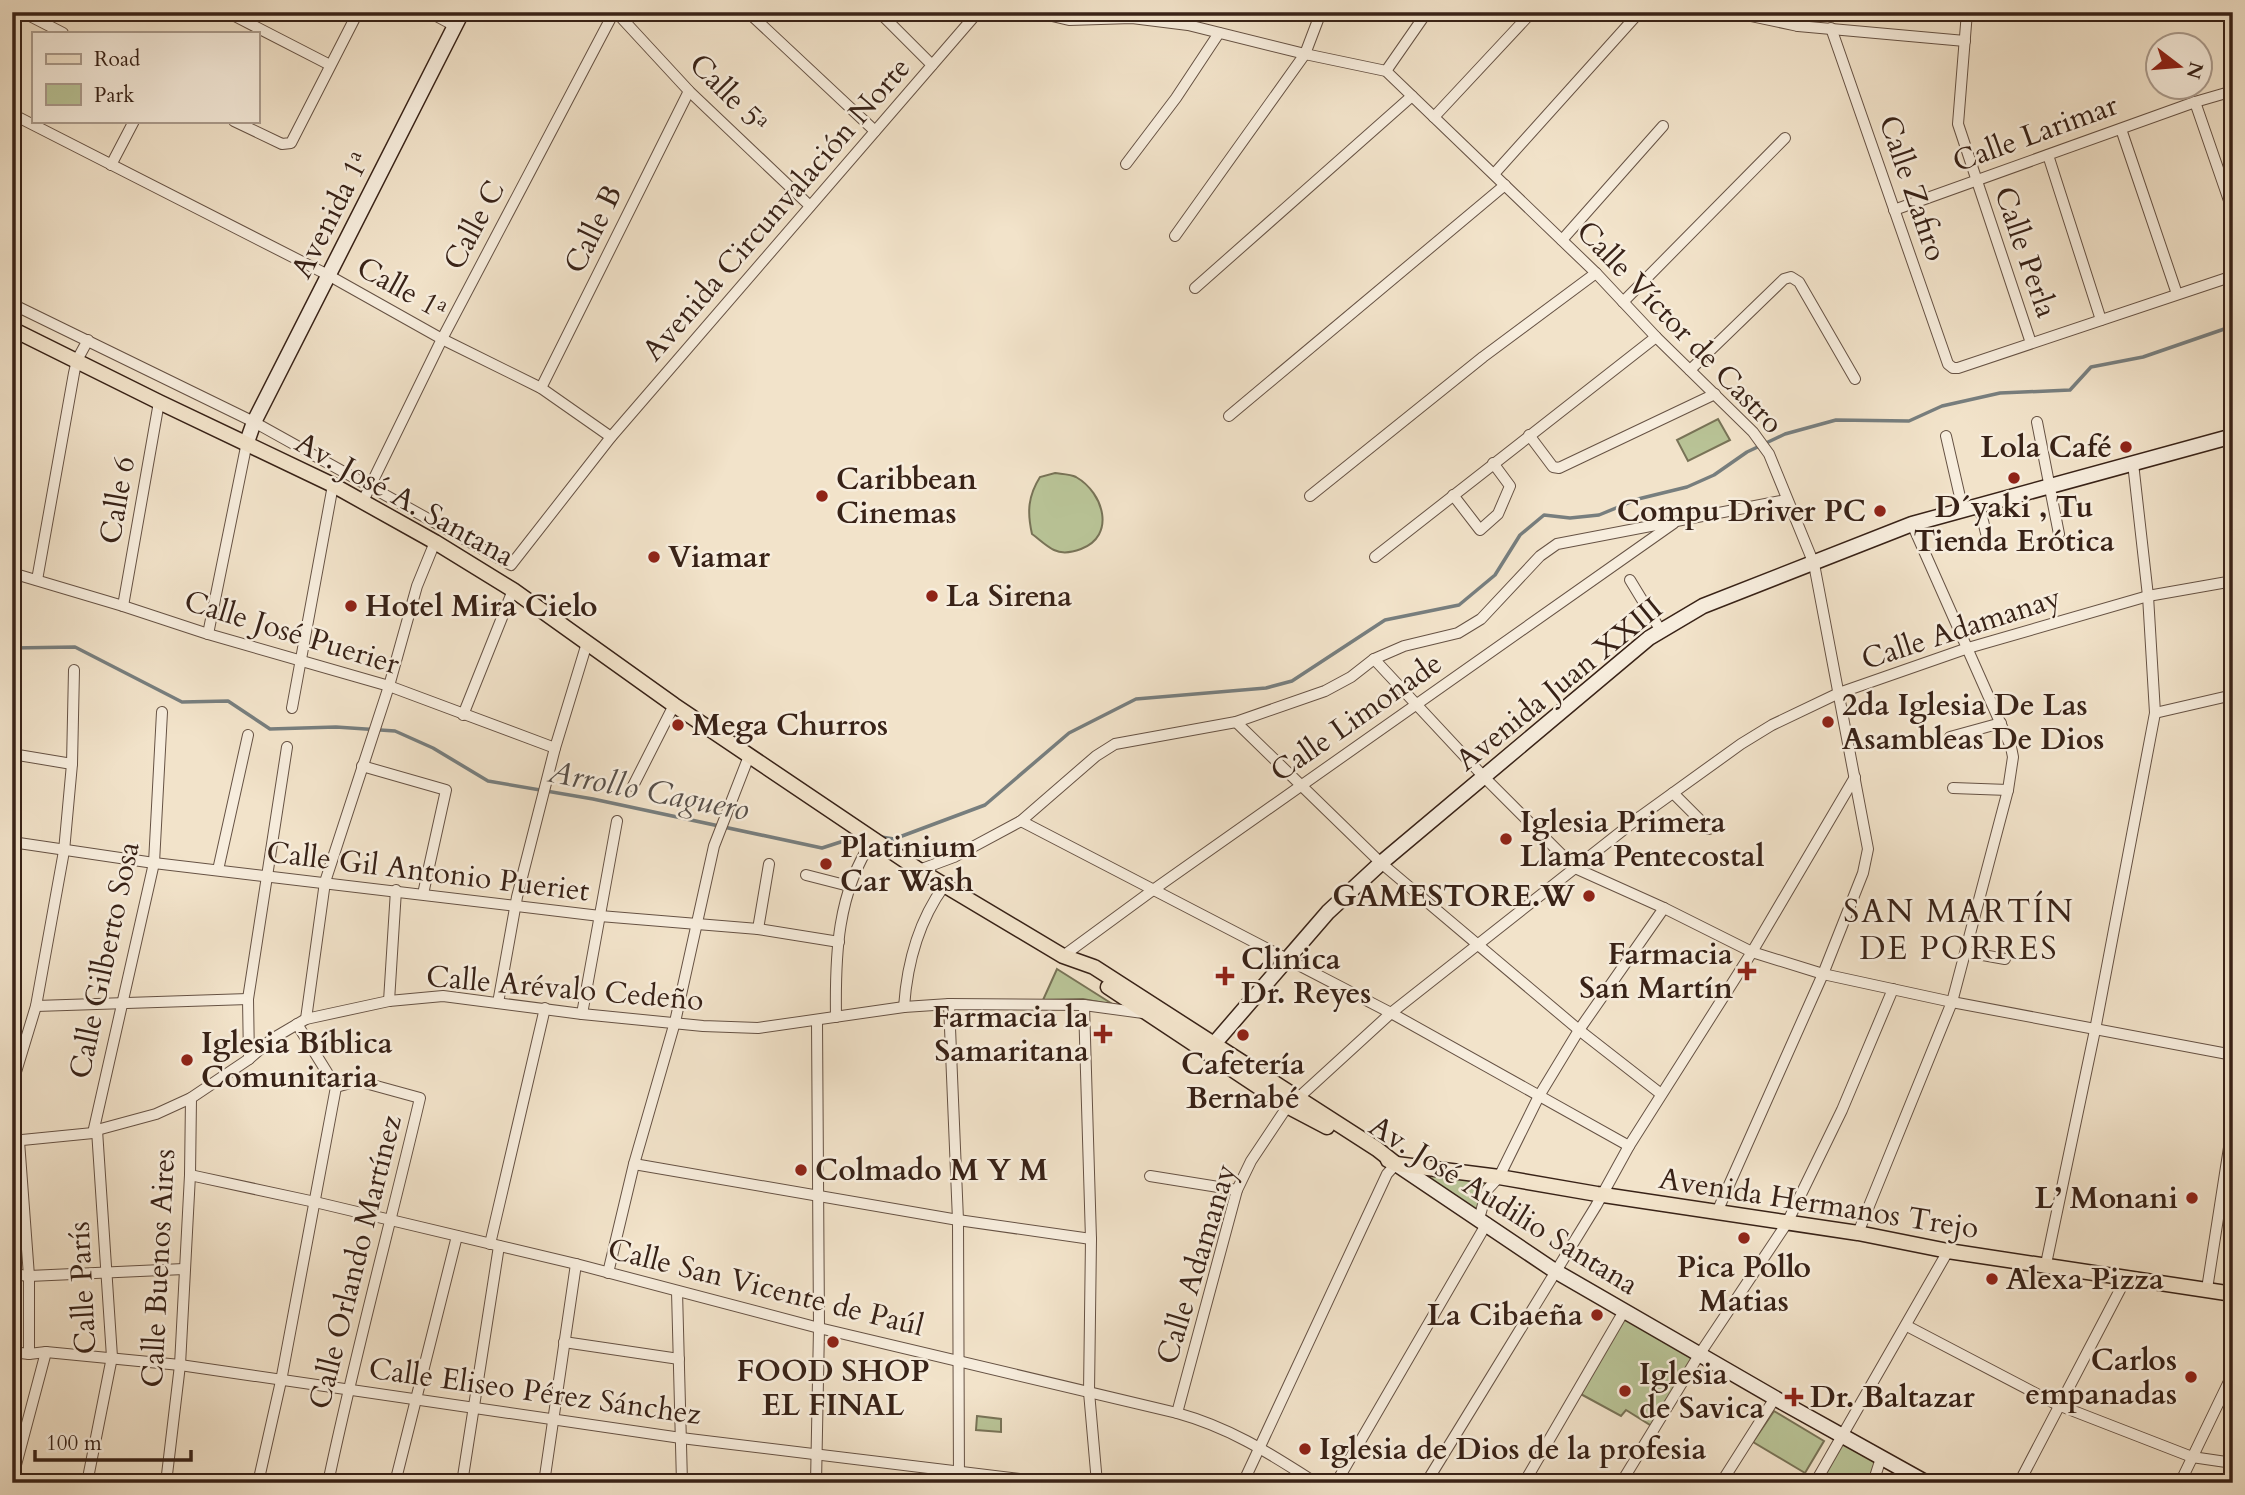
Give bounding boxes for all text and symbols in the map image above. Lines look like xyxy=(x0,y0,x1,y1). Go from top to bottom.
legend xyxy=(32,32,259,122)
north arrow xyxy=(2144,32,2214,102)
text: Road xyxy=(94,45,140,74)
street label: Calle 5ª xyxy=(680,45,778,142)
street label: Avenida Circunvalación Norte xyxy=(633,49,920,370)
text: N xyxy=(2179,59,2209,82)
text: Park xyxy=(94,81,135,110)
street label: Calle Larimar xyxy=(1947,85,2123,182)
street label: Calle Zafiro xyxy=(1869,110,1957,266)
street label: Avenida 1ª xyxy=(281,145,380,285)
street label: Calle C xyxy=(434,173,515,277)
street label: Calle B xyxy=(555,178,632,280)
street label: Calle Perla xyxy=(1984,181,2067,323)
street label: Calle Víctor de Castro xyxy=(1567,212,1792,443)
street label: Calle 1ª xyxy=(349,247,454,330)
street label: Av. José A. Santana xyxy=(288,422,522,577)
place label: Lola Café xyxy=(1980,427,2112,468)
marker: Lola Café xyxy=(2118,439,2134,455)
street label: Calle 6 xyxy=(90,453,145,547)
place label: Caribbean Cinemas xyxy=(836,459,977,534)
marker: D´yaki , Tu Tienda Erótica xyxy=(2006,470,2022,486)
place label: D´yaki , Tu Tienda Erótica xyxy=(1913,487,2115,562)
marker: Caribbean Cinemas xyxy=(814,488,830,504)
place label: Compu Driver PC xyxy=(1617,491,1866,532)
marker: Compu Driver PC xyxy=(1872,503,1888,519)
place label: Viamar xyxy=(668,537,771,578)
marker: Viamar xyxy=(646,549,662,565)
place label: La Sirena xyxy=(946,576,1072,617)
street label: Calle Adamanay xyxy=(1856,577,2066,680)
street label: Calle José Puerier xyxy=(179,580,404,685)
place label: Hotel Mira Cielo xyxy=(365,586,597,627)
marker: La Sirena xyxy=(924,588,940,604)
street label: Avenida Juan XXIII xyxy=(1447,588,1671,781)
marker: Hotel Mira Cielo xyxy=(343,598,359,614)
street label: Calle Limonade xyxy=(1262,643,1450,792)
place label: 2da Iglesia De Las Asambleas De Dios xyxy=(1842,685,2104,760)
place label: Mega Churros xyxy=(692,705,888,746)
marker: 2da Iglesia De Las Asambleas De Dios xyxy=(1820,714,1836,730)
marker: Mega Churros xyxy=(670,717,686,733)
water label: Arrollo Caguero xyxy=(544,750,753,832)
place label: Iglesia Primera Llama Pentecostal xyxy=(1520,802,1765,877)
place label: Platinium Car Wash xyxy=(840,827,977,902)
street label: Calle Gil Antonio Pueriet xyxy=(264,831,592,912)
marker: Iglesia Primera Llama Pentecostal xyxy=(1498,831,1514,847)
street label: Calle Gilberto Sosa xyxy=(59,838,150,1082)
marker: Platinium Car Wash xyxy=(818,856,834,872)
place label: GAMESTORE.W xyxy=(1332,876,1576,917)
marker: GAMESTORE.W xyxy=(1581,888,1597,904)
district label: SAN MARTÍN DE PORRES xyxy=(1843,890,2075,971)
place label: Farmacia San Martín xyxy=(1579,934,1733,1009)
place label: Clinica Dr. Reyes xyxy=(1241,939,1371,1014)
street label: Calle Arévalo Cedeño xyxy=(425,956,705,1021)
marker: Farmacia San Martín xyxy=(1739,963,1755,979)
marker: Clinica Dr. Reyes xyxy=(1215,966,1235,986)
place label: Farmacia la Samaritana xyxy=(932,997,1089,1072)
place label: Iglesia Bíblica Comunitaria xyxy=(201,1023,393,1098)
marker: Farmacia la Samaritana xyxy=(1095,1026,1111,1042)
marker: Cafetería Bernabé xyxy=(1235,1027,1251,1043)
place label: Cafetería Bernabé xyxy=(1181,1044,1305,1119)
marker: Iglesia Bíblica Comunitaria xyxy=(179,1052,195,1068)
street label: Av. José Audilio Santana xyxy=(1361,1106,1646,1305)
street label: Calle Orlando Martínez xyxy=(299,1110,412,1413)
street label: Calle Buenos Aires xyxy=(132,1148,185,1388)
place label: Colmado M Y M xyxy=(815,1150,1048,1191)
street label: Avenida Hermanos Trejo xyxy=(1656,1158,1982,1249)
street label: Calle Adamanay xyxy=(1147,1159,1246,1369)
marker: Colmado M Y M xyxy=(793,1162,809,1178)
place label: L’ Monani xyxy=(2035,1178,2178,1219)
marker: L’ Monani xyxy=(2184,1190,2200,1206)
street label: Calle París xyxy=(59,1221,106,1355)
street label: Calle San Vicente de Paúl xyxy=(604,1228,929,1347)
marker: Pica Pollo Matias xyxy=(1736,1230,1752,1246)
place label: Pica Pollo Matias xyxy=(1677,1247,1811,1322)
place label: Alexa Pizza xyxy=(2006,1259,2164,1300)
marker: Alexa Pizza xyxy=(1984,1271,2000,1287)
place label: La Cibaeña xyxy=(1427,1295,1583,1336)
marker: La Cibaeña xyxy=(1589,1307,1605,1323)
marker: FOOD SHOP EL FINAL xyxy=(825,1334,841,1350)
place label: Carlos empanadas xyxy=(2025,1340,2177,1415)
street label: Calle Eliseo Pérez Sánchez xyxy=(366,1348,704,1435)
place label: FOOD SHOP EL FINAL xyxy=(736,1351,930,1426)
place label: Iglesia de Savica xyxy=(1639,1354,1764,1429)
marker: Carlos empanadas xyxy=(2183,1369,2199,1385)
place label: Dr. Baltazar xyxy=(1810,1377,1976,1418)
marker: Iglesia de Savica xyxy=(1617,1383,1633,1399)
marker: Dr. Baltazar xyxy=(1784,1387,1804,1407)
scale bar xyxy=(35,1418,191,1462)
text: 100 m xyxy=(46,1429,102,1458)
place label: Iglesia de Dios de la profesia xyxy=(1319,1429,1706,1470)
marker: Iglesia de Dios de la profesia xyxy=(1297,1441,1313,1457)

